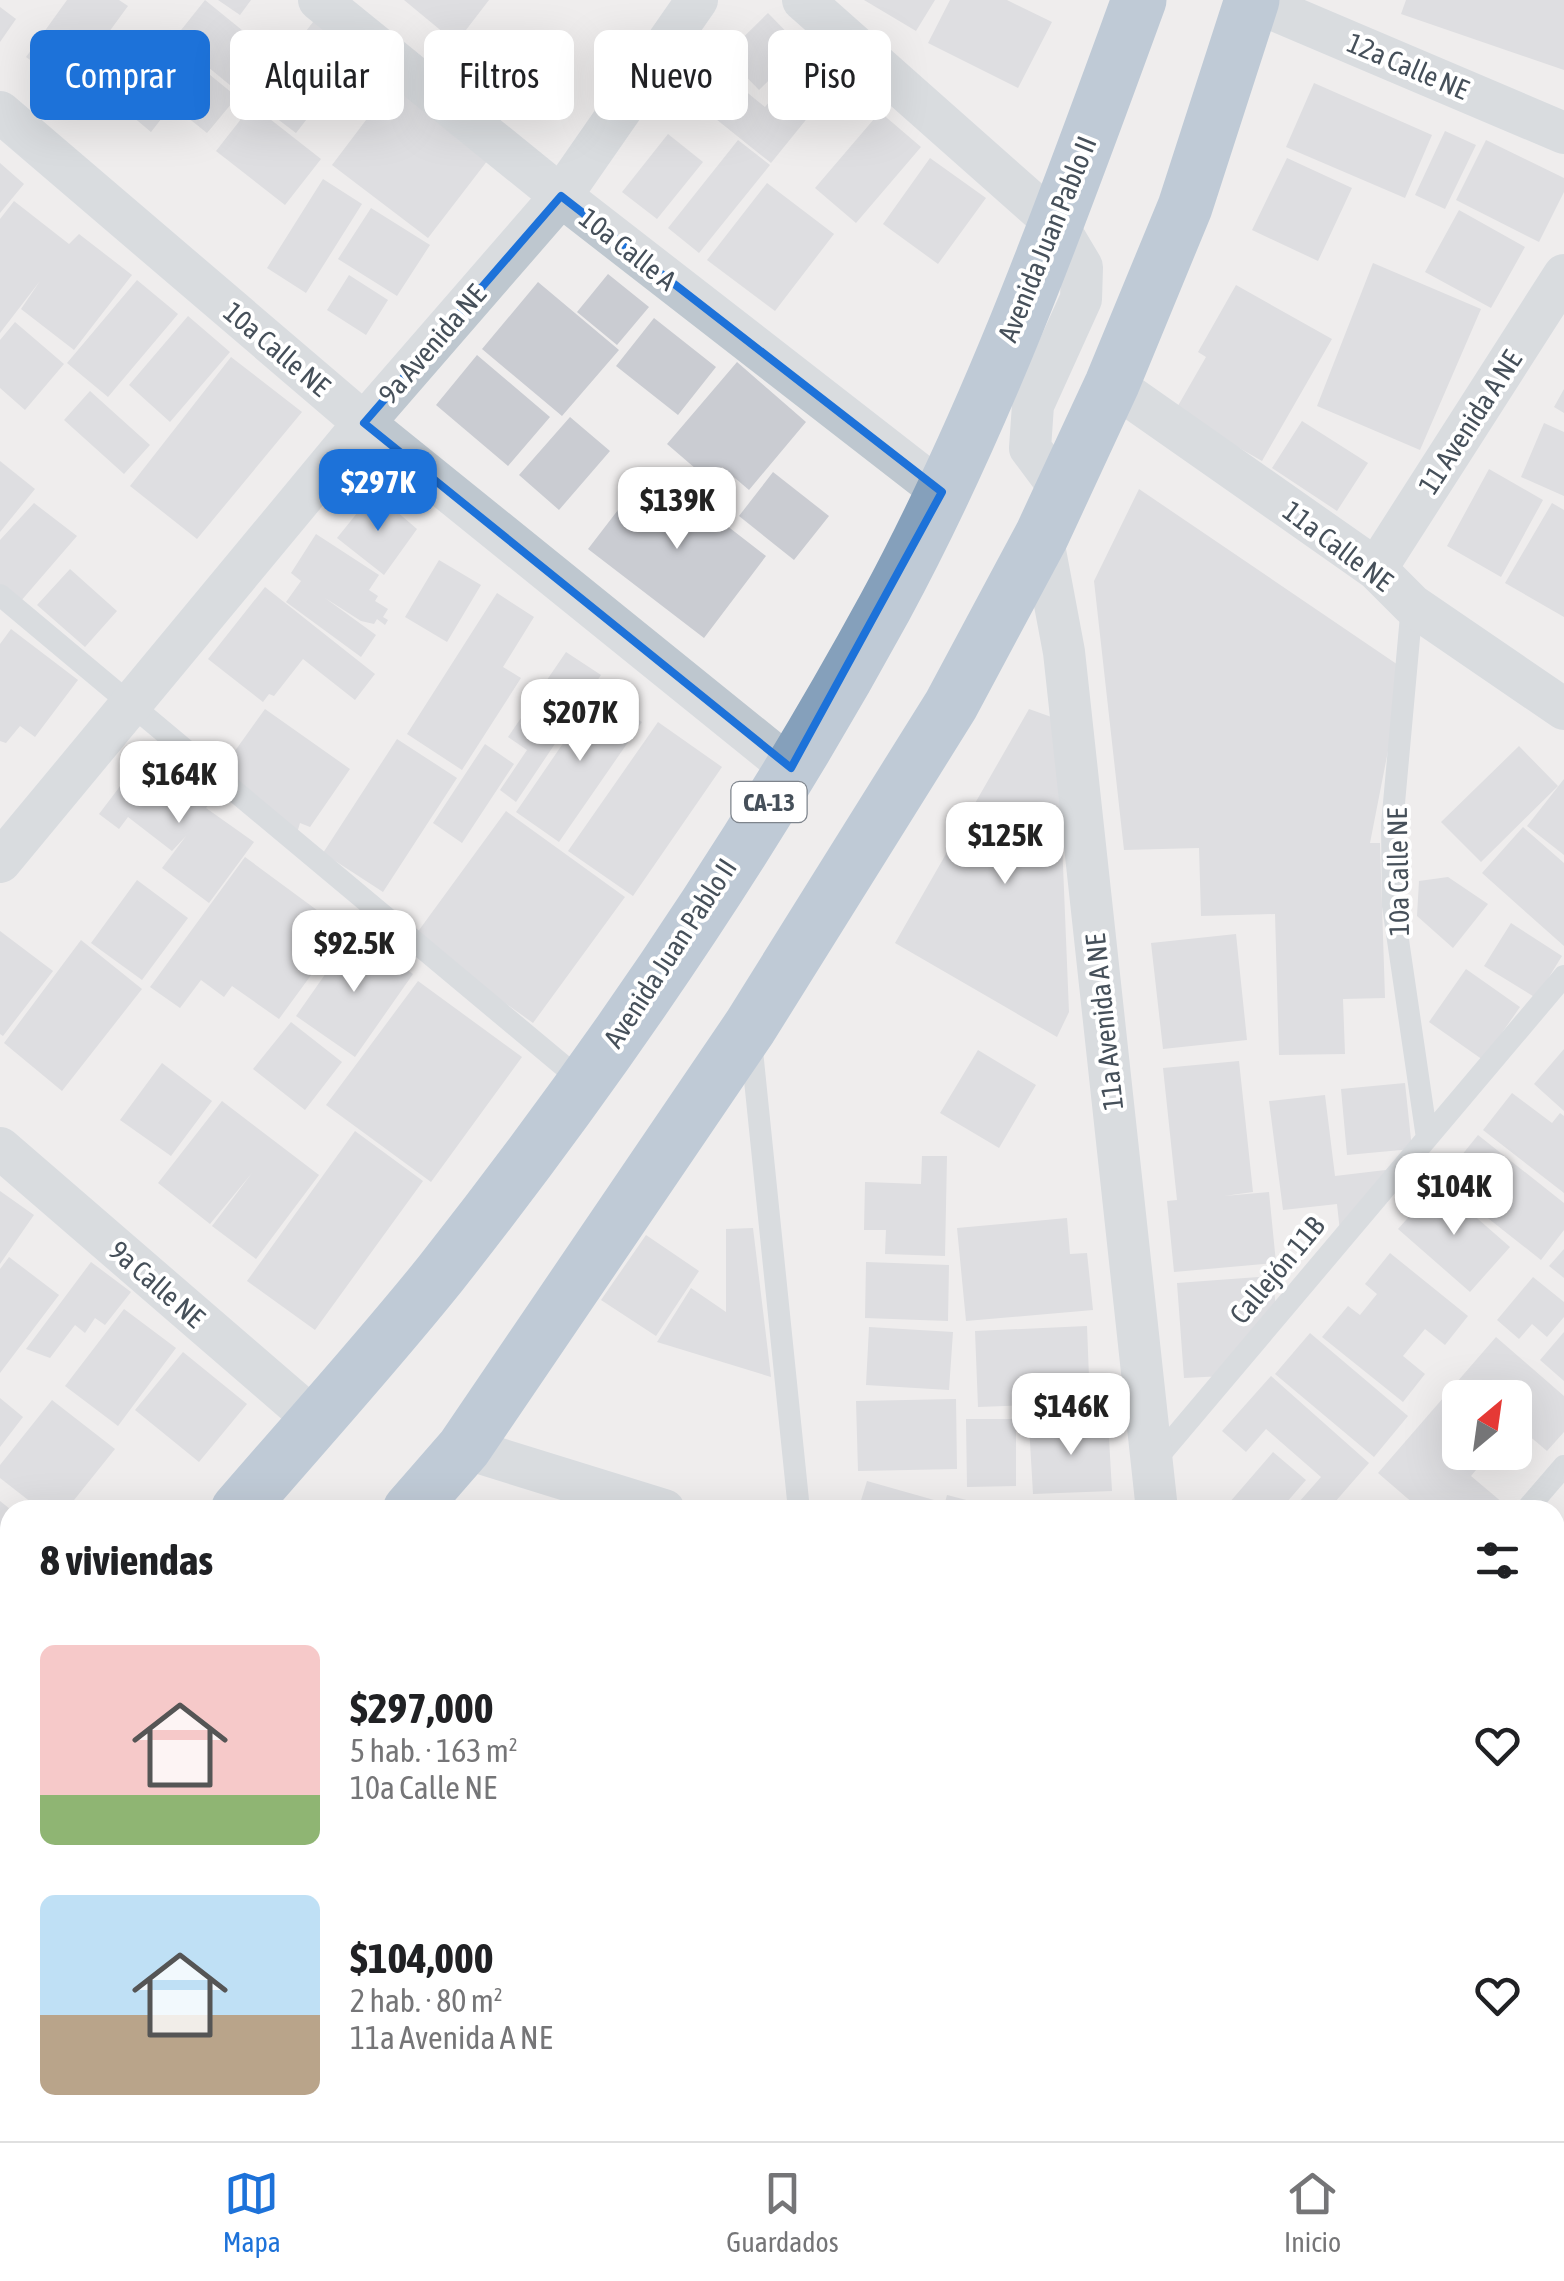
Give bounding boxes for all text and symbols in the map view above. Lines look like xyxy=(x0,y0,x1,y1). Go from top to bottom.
street label: 12a Calle NE xyxy=(1343,26,1473,106)
chip: Comprar xyxy=(30,30,210,120)
chip: Alquilar xyxy=(230,30,404,120)
chip: Filtros xyxy=(424,30,574,120)
chip: Nuevo xyxy=(594,30,748,120)
chip: Piso xyxy=(768,30,891,120)
street label: Avenida Juan Pablo II xyxy=(991,132,1103,346)
street label: 10a Calle A xyxy=(573,201,683,297)
street label: 9a Avenida NE xyxy=(372,278,492,410)
street label: 10a Calle NE xyxy=(218,295,336,403)
street label: 11 Avenida A NE xyxy=(1412,344,1528,499)
pin: $297K xyxy=(308,449,448,534)
text: $297K xyxy=(341,463,415,500)
pin: $139K xyxy=(607,467,747,552)
text: $139K xyxy=(640,481,714,518)
street label: 11a Calle NE xyxy=(1277,495,1399,597)
pin: $207K xyxy=(510,679,650,764)
text: $207K xyxy=(543,693,617,730)
pin: $164K xyxy=(109,741,249,826)
text: $164K xyxy=(142,755,216,792)
road number: CA-13 xyxy=(732,782,806,822)
pin: $125K xyxy=(935,802,1075,887)
street label: 10a Calle NE xyxy=(1381,807,1415,936)
text: $125K xyxy=(968,816,1042,853)
street label: Avenida Juan Pablo II xyxy=(597,853,743,1053)
pin: $92.5K xyxy=(273,910,435,995)
text: $92.5K xyxy=(314,924,394,961)
street label: 11a Avenida A NE xyxy=(1079,932,1129,1112)
pin: $104K xyxy=(1384,1153,1524,1238)
text: $104K xyxy=(1417,1167,1491,1204)
street label: Callejón 11B xyxy=(1223,1210,1331,1330)
street label: 9a Calle NE xyxy=(103,1234,211,1334)
pin: $146K xyxy=(1001,1373,1141,1458)
north arrow xyxy=(1442,1380,1532,1470)
map controls xyxy=(1442,1380,1532,1470)
text: $146K xyxy=(1034,1387,1108,1424)
icon: filters xyxy=(1470,1533,1525,1588)
text: 8 viviendas xyxy=(40,1536,213,1584)
text: $297,000 xyxy=(350,1684,494,1732)
icon: home xyxy=(120,1685,240,1805)
icon: heart xyxy=(1470,1718,1525,1773)
text: 5 hab. · 163 m² xyxy=(350,1732,518,1769)
text: 10a Calle NE xyxy=(350,1769,497,1806)
text: $104,000 xyxy=(350,1934,494,1982)
icon: home xyxy=(120,1935,240,2055)
icon: heart xyxy=(1470,1968,1525,2023)
text: 2 hab. · 80 m² xyxy=(350,1982,503,2019)
text: 11a Avenida A NE xyxy=(350,2019,552,2056)
tab: Mapa xyxy=(223,2166,281,2258)
tab: Guardados xyxy=(726,2166,839,2258)
tab: Inicio xyxy=(1284,2166,1341,2258)

